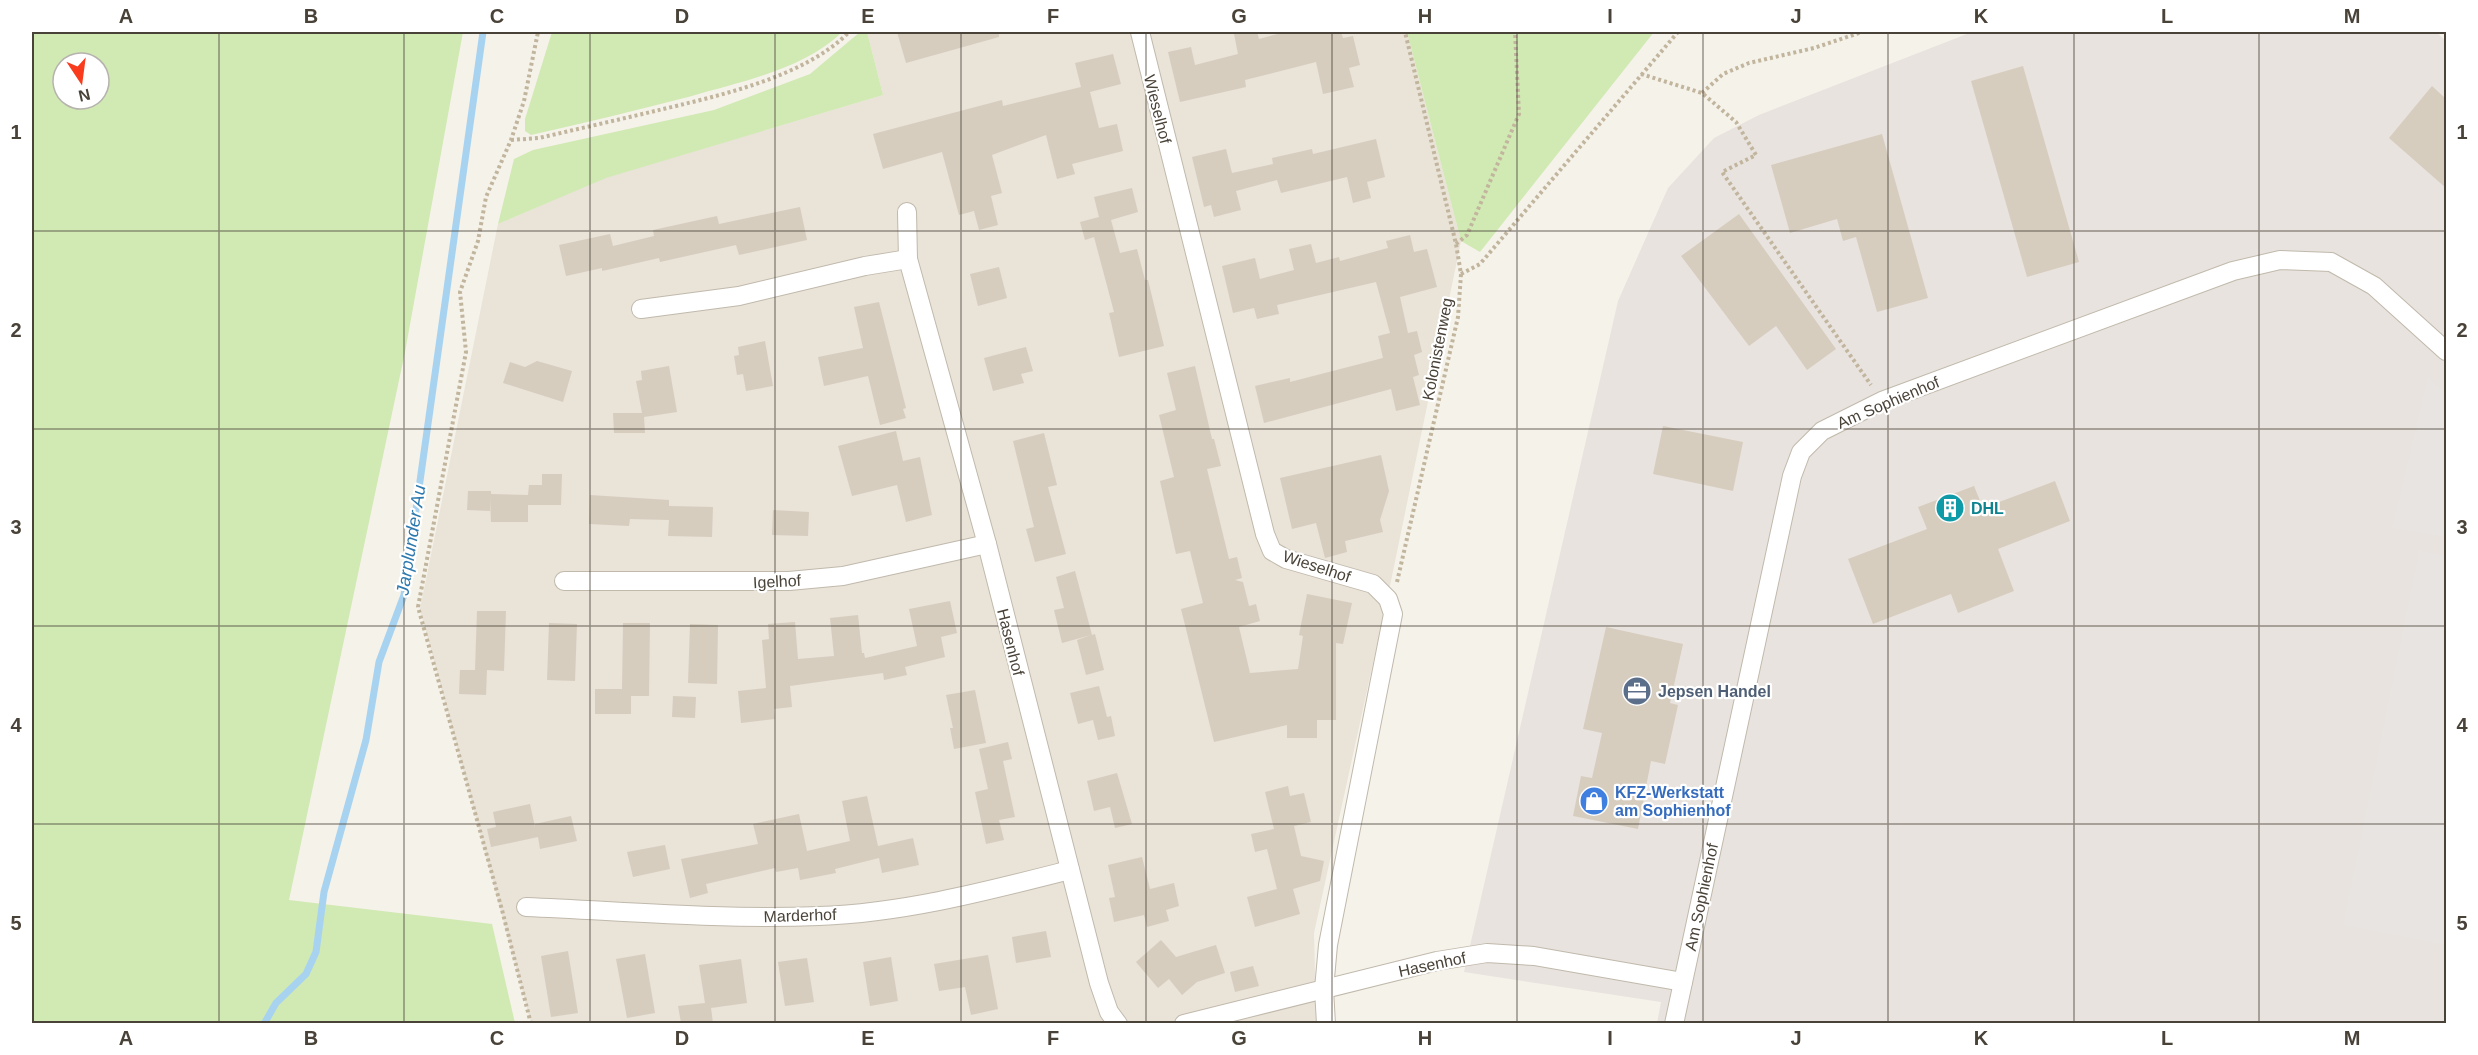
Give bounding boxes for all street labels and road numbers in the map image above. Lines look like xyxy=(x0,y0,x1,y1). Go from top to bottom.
street label: Wieselhof xyxy=(1141,73,1174,146)
street label: Kolonistenweg xyxy=(1419,296,1456,402)
street label: Am Sophienhof xyxy=(1835,373,1942,432)
street label: Wieselhof xyxy=(1281,548,1353,586)
street label: Igelhof xyxy=(753,572,802,591)
street label: Hasenhof xyxy=(994,607,1027,678)
street label: Am Sophienhof xyxy=(1682,841,1721,952)
street label: Marderhof xyxy=(763,906,837,925)
street label: Hasenhof xyxy=(1397,949,1468,980)

